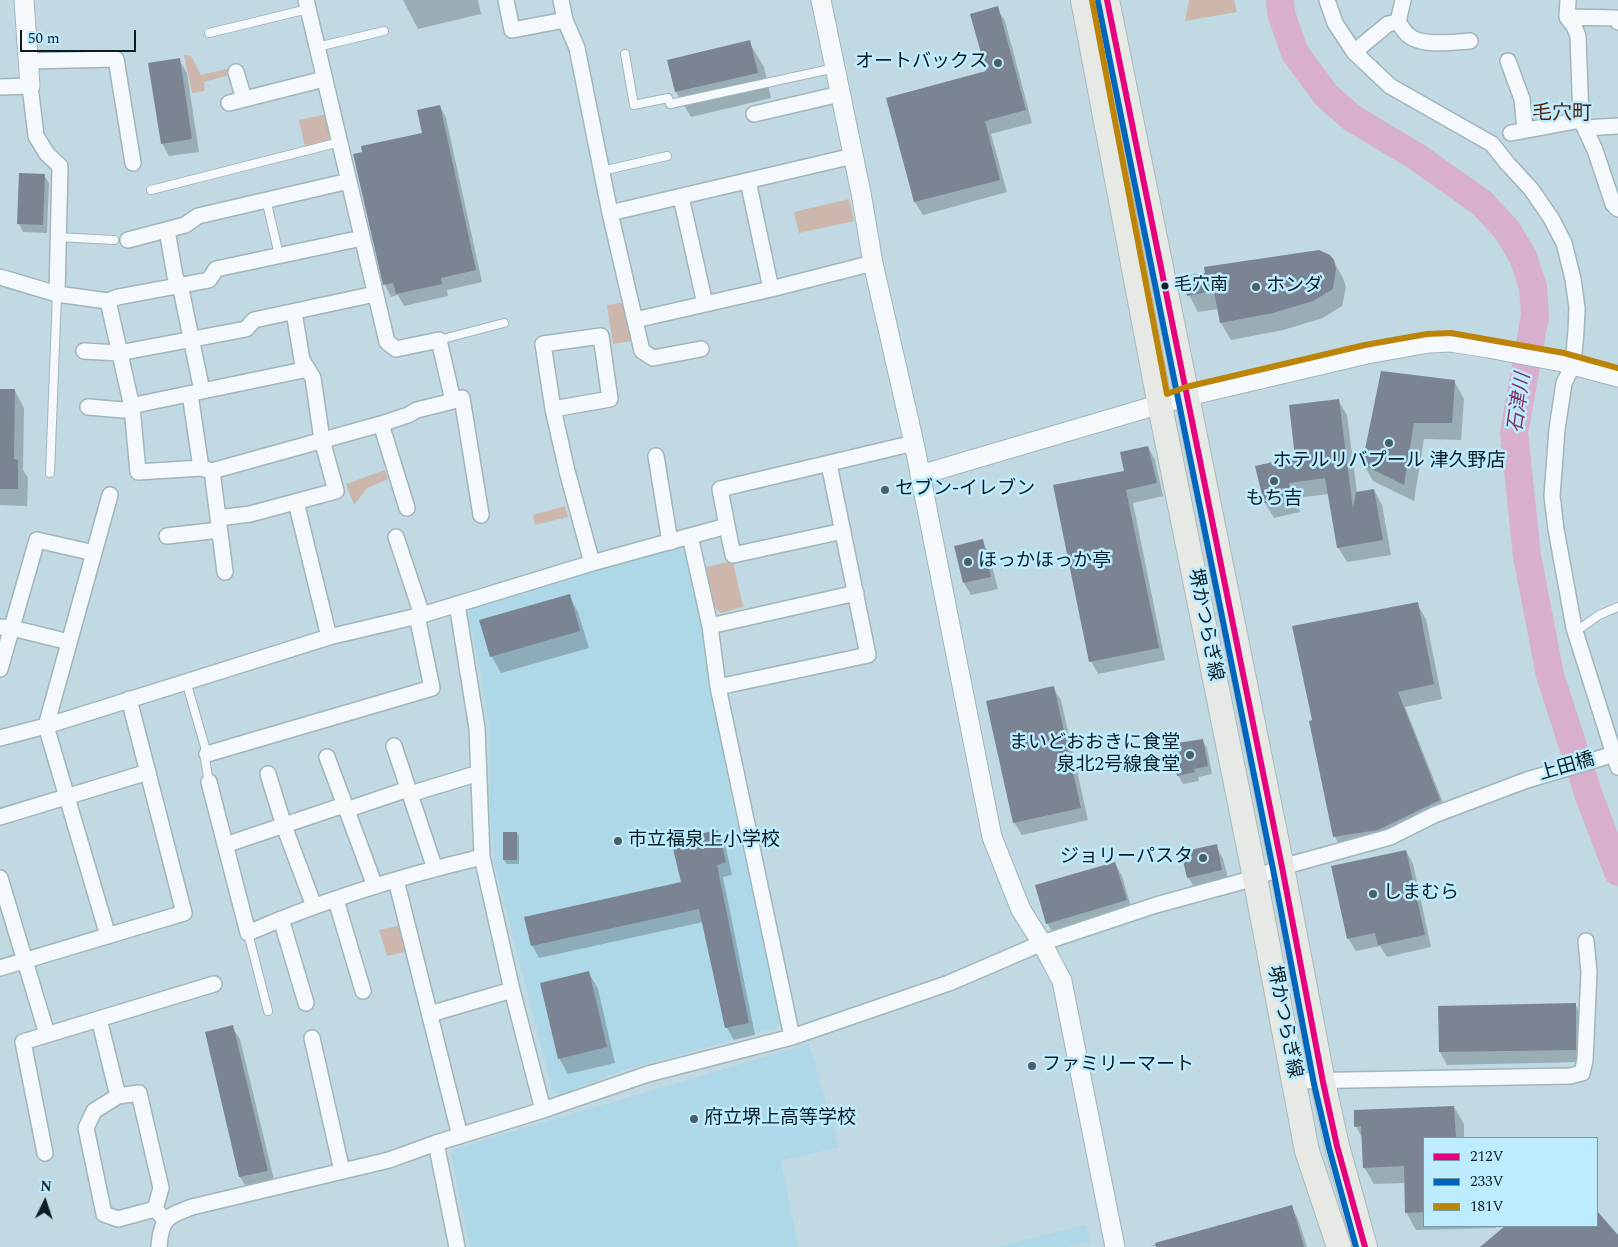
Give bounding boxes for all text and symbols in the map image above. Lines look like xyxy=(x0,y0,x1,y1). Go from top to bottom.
scale bar xyxy=(22,20,139,52)
text: 50 m xyxy=(28,27,60,50)
place label: オートバックス xyxy=(855,52,988,74)
marker: オートバックス xyxy=(992,57,1004,69)
district label: 毛穴町 xyxy=(1532,103,1592,127)
place label: 毛穴南 xyxy=(1174,275,1228,297)
place label: ホンダ xyxy=(1266,276,1323,298)
marker: 毛穴南 xyxy=(1160,281,1170,291)
marker: ホンダ xyxy=(1250,281,1262,293)
water label: 石津川 xyxy=(1505,372,1537,434)
marker: ホテルリバプール 津久野店 xyxy=(1383,437,1395,449)
place label: ホテルリバプール 津久野店 xyxy=(1273,451,1505,473)
marker: もち吉 xyxy=(1268,475,1280,487)
place label: セブン-イレブン xyxy=(895,479,1035,501)
marker: セブン-イレブン xyxy=(879,484,891,496)
place label: もち吉 xyxy=(1246,489,1302,511)
place label: ほっかほっか亭 xyxy=(978,551,1111,573)
marker: ほっかほっか亭 xyxy=(962,556,974,568)
street label: 堺かつらぎ線 xyxy=(1182,567,1226,683)
place label: まいどおおきに食堂 泉北2号線食堂 xyxy=(1009,733,1180,777)
marker: まいどおおきに食堂 泉北2号線食堂 xyxy=(1184,749,1196,761)
street label: 上田橋 xyxy=(1536,749,1598,787)
place label: 市立福泉上小学校 xyxy=(628,830,780,852)
marker: 市立福泉上小学校 xyxy=(612,835,624,847)
place label: ジョリーパスタ xyxy=(1060,847,1193,869)
marker: ジョリーパスタ xyxy=(1197,852,1209,864)
place label: しまむら xyxy=(1383,883,1459,905)
marker: しまむら xyxy=(1367,888,1379,900)
street label: 堺かつらぎ線 xyxy=(1261,964,1305,1080)
place label: ファミリーマート xyxy=(1042,1055,1194,1077)
marker: ファミリーマート xyxy=(1026,1060,1038,1072)
place label: 府立堺上高等学校 xyxy=(704,1108,856,1130)
marker: 府立堺上高等学校 xyxy=(688,1113,700,1125)
legend xyxy=(1423,1137,1598,1227)
text: 212V xyxy=(1470,1145,1504,1168)
text: 233V xyxy=(1470,1170,1504,1193)
text: N xyxy=(40,1176,53,1197)
north arrow xyxy=(20,1177,70,1227)
text: 181V xyxy=(1470,1195,1504,1218)

